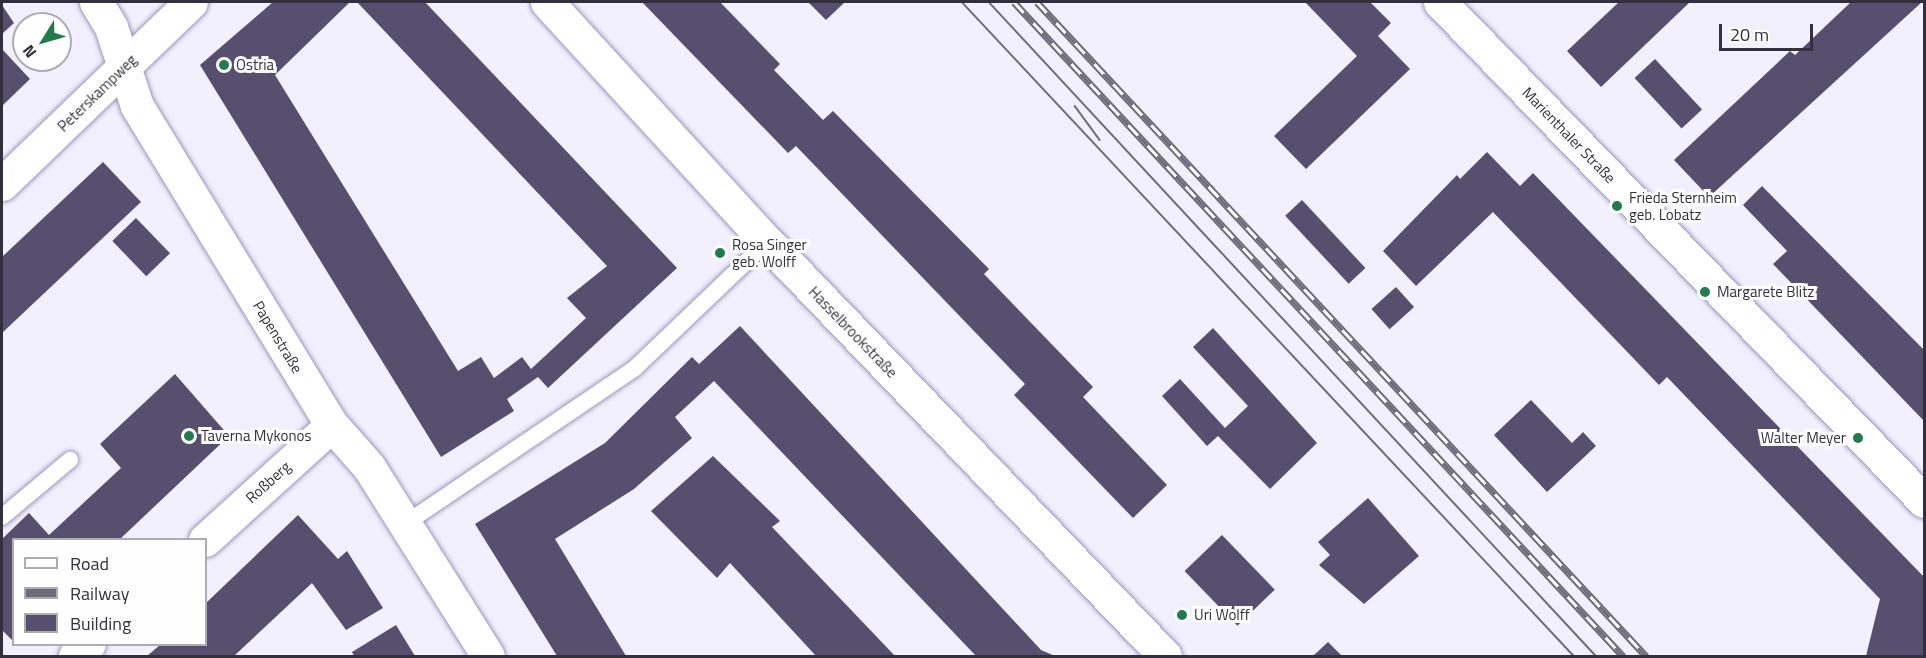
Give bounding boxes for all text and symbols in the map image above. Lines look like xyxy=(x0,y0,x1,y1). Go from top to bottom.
north arrow xyxy=(12,12,72,72)
scale bar xyxy=(1722,12,1816,50)
text: 20 m xyxy=(1730,21,1769,48)
text: N xyxy=(16,40,42,63)
street label: Peterskampweg xyxy=(54,51,140,135)
place label: Ostria xyxy=(236,56,274,74)
marker: Ostria xyxy=(217,58,231,72)
street label: Marienthaler Straße xyxy=(1519,83,1619,187)
place label: Frieda Sternheim geb. Lobatz xyxy=(1629,188,1737,223)
marker: Frieda Sternheim geb. Lobatz xyxy=(1610,199,1624,213)
place label: Rosa Singer geb. Wolff xyxy=(732,235,807,270)
marker: Rosa Singer geb. Wolff xyxy=(713,246,727,260)
street label: Hasselbrookstraße xyxy=(805,283,901,381)
place label: Margarete Blitz xyxy=(1717,283,1814,301)
marker: Margarete Blitz xyxy=(1698,285,1712,299)
street label: Papenstraße xyxy=(249,298,307,376)
place label: Taverna Mykonos xyxy=(201,427,311,445)
marker: Taverna Mykonos xyxy=(182,429,196,443)
place label: Walter Meyer xyxy=(1761,429,1846,447)
marker: Walter Meyer xyxy=(1851,431,1865,445)
street label: Roßberg xyxy=(242,457,294,507)
legend xyxy=(12,538,207,646)
text: Road xyxy=(70,550,109,577)
text: Railway xyxy=(70,580,129,607)
place label: Uri Wolff xyxy=(1194,606,1250,624)
marker: Uri Wolff xyxy=(1175,608,1189,622)
text: Building xyxy=(70,610,131,637)

